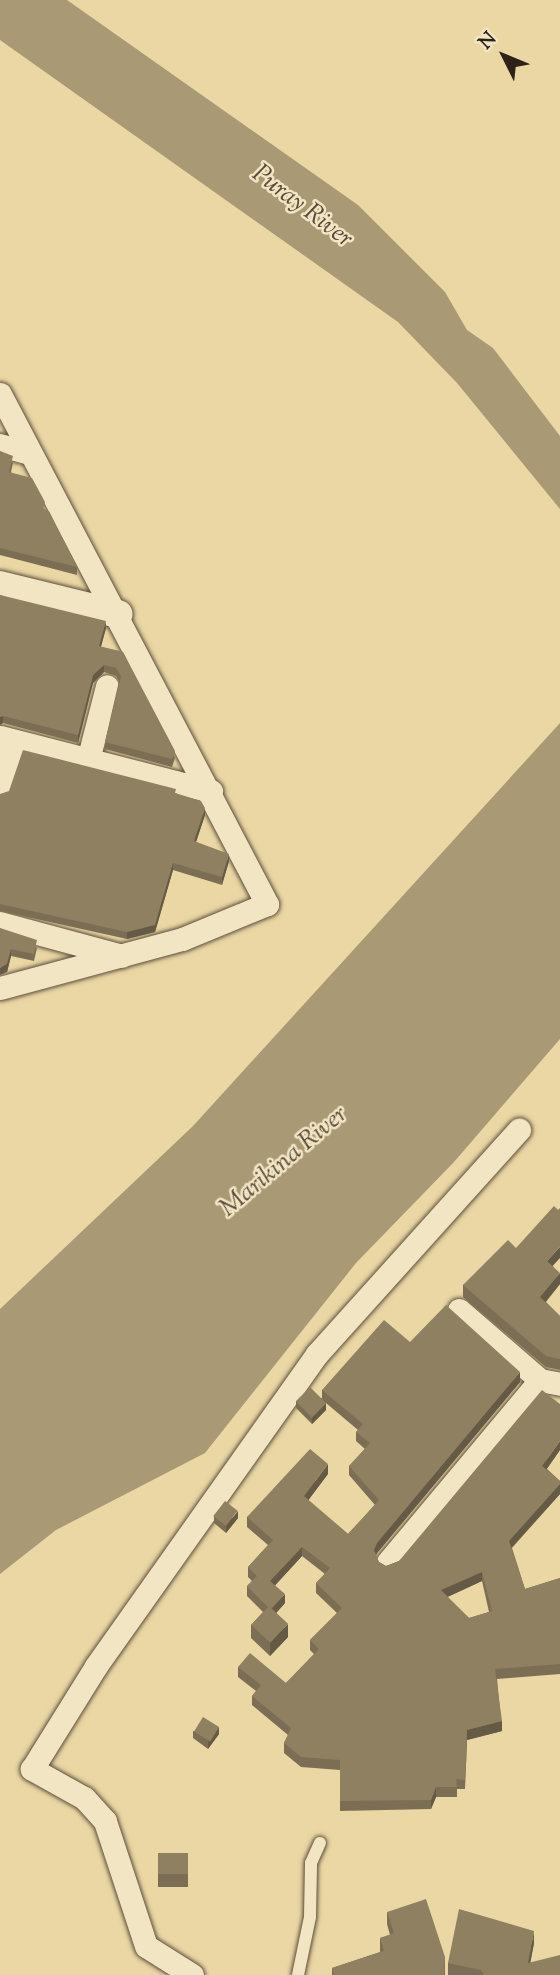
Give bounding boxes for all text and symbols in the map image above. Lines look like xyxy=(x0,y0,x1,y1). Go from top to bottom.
north arrow xyxy=(469,21,539,91)
text: N xyxy=(473,27,503,56)
water label: Puray River xyxy=(245,159,359,255)
water label: Marikina River xyxy=(214,1100,354,1224)

